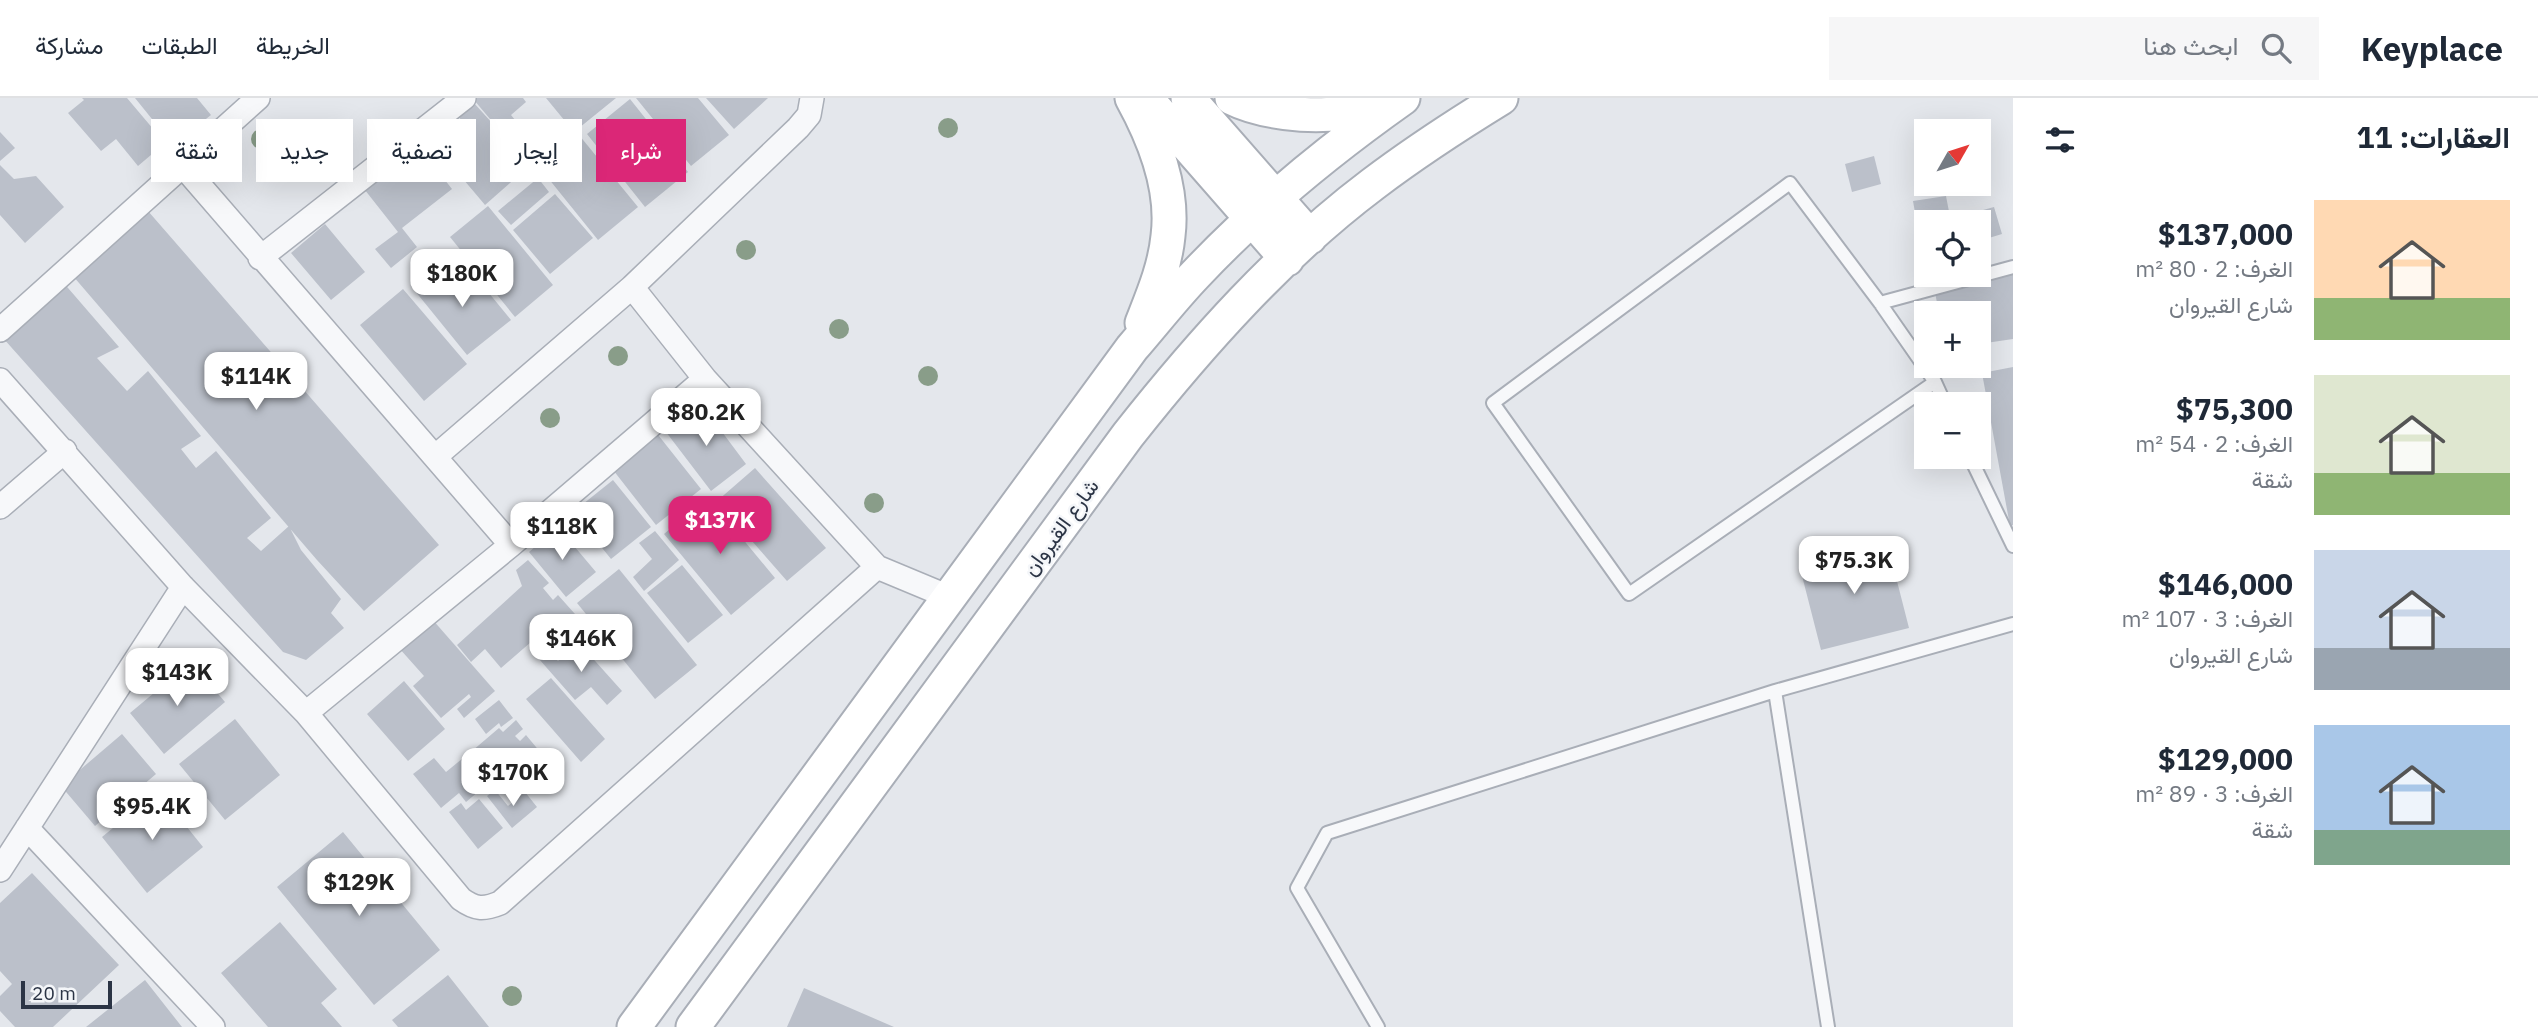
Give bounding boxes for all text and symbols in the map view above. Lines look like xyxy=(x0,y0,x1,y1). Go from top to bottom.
search box xyxy=(1829,17,2319,80)
text: Keyplace xyxy=(2361,27,2503,70)
text: ابحث هنا xyxy=(2143,28,2239,62)
text: مشاركة xyxy=(35,29,103,61)
text: الطبقات xyxy=(141,29,218,61)
text: الخريطة xyxy=(256,29,330,61)
icon: search xyxy=(2257,29,2295,67)
text: العقارات: 11 xyxy=(2356,117,2510,156)
chip: شقة xyxy=(151,119,242,182)
chip: جديد xyxy=(256,119,353,182)
chip: تصفية xyxy=(367,119,476,182)
chip: إيجار xyxy=(490,119,582,182)
chip: شراء xyxy=(596,119,686,182)
north arrow xyxy=(1914,119,1992,196)
map controls xyxy=(1914,119,1991,469)
icon: filters xyxy=(2041,121,2079,159)
button: locate xyxy=(1914,210,1991,287)
text: $137,000 xyxy=(2158,214,2293,253)
icon: home xyxy=(2370,228,2454,312)
pin: $180K xyxy=(413,250,511,309)
text: الغرف: 2 · 80 m² xyxy=(2135,253,2293,283)
text: $180K xyxy=(426,257,498,287)
text: شارع القيروان xyxy=(2169,289,2293,319)
button: + xyxy=(1914,301,1991,378)
pin: $114K xyxy=(207,352,305,412)
text: $114K xyxy=(220,360,292,390)
pin: $80.2K xyxy=(649,388,763,448)
text: $75,300 xyxy=(2176,389,2293,428)
button: − xyxy=(1914,392,1991,469)
text: $80.2K xyxy=(667,396,745,426)
icon: home xyxy=(2370,403,2454,487)
text: الغرف: 2 · 54 m² xyxy=(2135,428,2293,458)
text: شقة xyxy=(2251,464,2293,494)
street label: شارع القيروان xyxy=(1015,473,1105,582)
pin: $137K xyxy=(671,496,769,556)
pin: $118K xyxy=(513,503,611,562)
text: $137K xyxy=(684,504,756,534)
text: $118K xyxy=(526,510,598,540)
pin: $75.3K xyxy=(1797,536,1911,596)
text: $75.3K xyxy=(1815,544,1893,574)
text: $146,000 xyxy=(2158,564,2293,603)
icon: home xyxy=(2370,578,2454,662)
text: الغرف: 3 · 107 m² xyxy=(2121,603,2293,633)
pin: $146K xyxy=(532,614,630,674)
text: $146K xyxy=(545,622,617,652)
text: شارع القيروان xyxy=(2169,639,2293,669)
pin: $143K xyxy=(128,648,226,708)
text: $143K xyxy=(141,656,213,686)
text: $129,000 xyxy=(2158,739,2293,778)
pin: $170K xyxy=(464,748,562,808)
icon: home xyxy=(2370,753,2454,837)
text: $170K xyxy=(477,756,549,786)
text: الغرف: 3 · 89 m² xyxy=(2135,778,2293,808)
pin: $95.4K xyxy=(95,782,209,842)
text: $95.4K xyxy=(113,790,191,820)
text: شقة xyxy=(2251,814,2293,844)
pin: $129K xyxy=(310,858,408,918)
text: $129K xyxy=(323,866,395,896)
scale bar xyxy=(21,978,112,1010)
text: 20 m xyxy=(32,981,76,1005)

